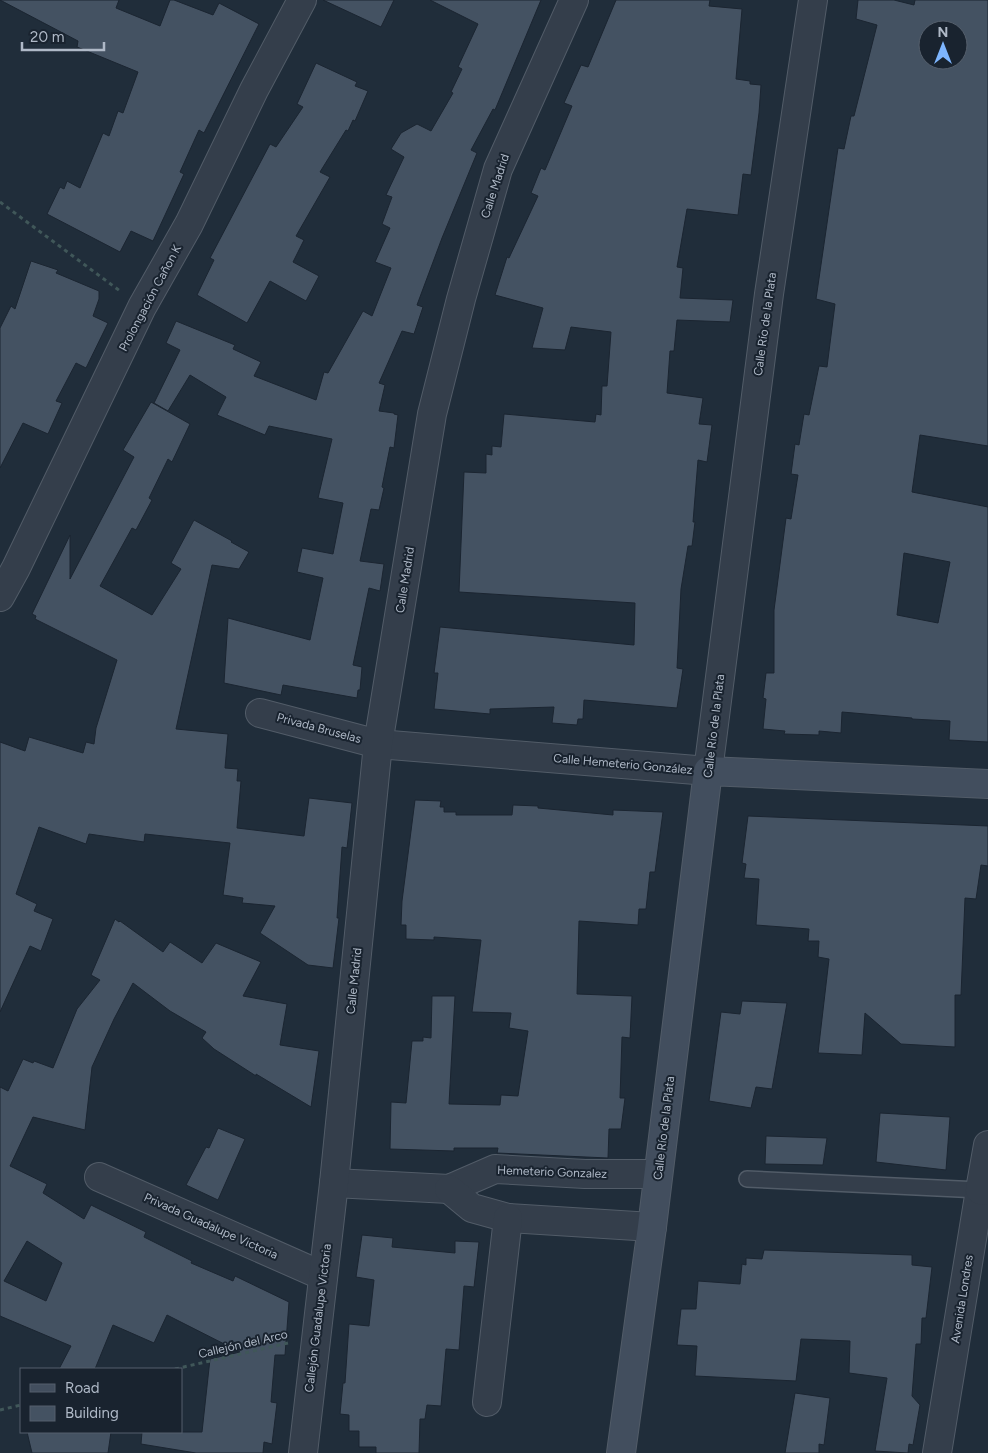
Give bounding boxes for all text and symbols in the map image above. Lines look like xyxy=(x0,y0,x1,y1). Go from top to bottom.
scale bar xyxy=(22,20,105,52)
north arrow xyxy=(918,20,968,70)
text: N xyxy=(938,24,948,41)
text: 20 m xyxy=(30,28,64,46)
street label: Calle Madrid xyxy=(478,152,512,220)
street label: Prolongación Cañon K xyxy=(116,242,184,354)
street label: Calle Río de la Plata xyxy=(751,271,779,377)
street label: Calle Madrid xyxy=(393,546,417,614)
street label: Calle Río de la Plata xyxy=(701,673,727,779)
street label: Privada Bruselas xyxy=(275,710,363,746)
street label: Calle Hemeterio González xyxy=(553,751,693,777)
street label: Calle Madrid xyxy=(344,947,364,1015)
street label: Calle Río de la Plata xyxy=(651,1075,677,1181)
street label: Hemeterio Gonzalez xyxy=(497,1163,607,1181)
street label: Privada Guadalupe Victoria xyxy=(142,1190,280,1262)
street label: Callejón Guadalupe Victoria xyxy=(302,1243,334,1393)
street label: Avenida Londres xyxy=(948,1253,976,1344)
street label: Callejón del Arco xyxy=(197,1327,289,1361)
legend xyxy=(20,1368,182,1433)
text: Road xyxy=(65,1379,100,1397)
text: Building xyxy=(65,1404,119,1422)

